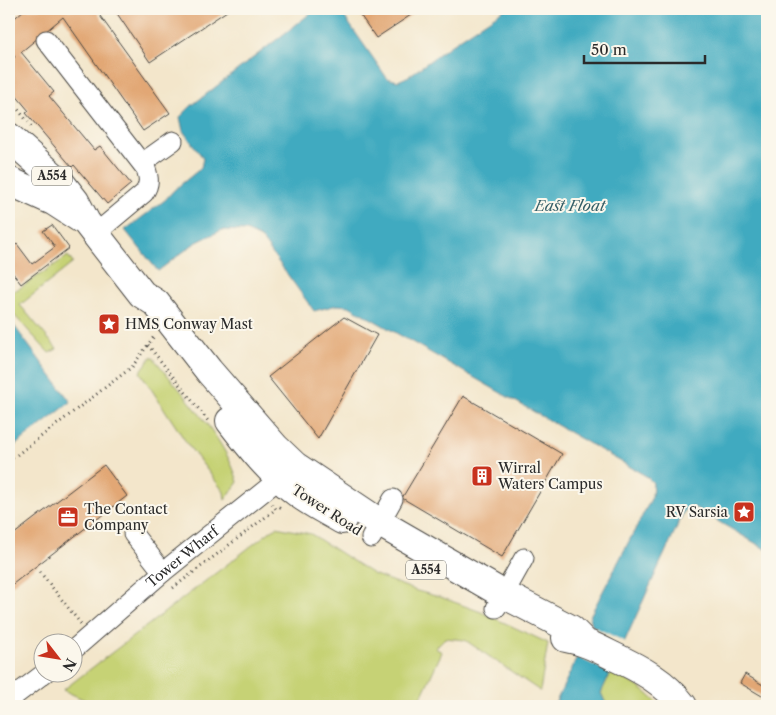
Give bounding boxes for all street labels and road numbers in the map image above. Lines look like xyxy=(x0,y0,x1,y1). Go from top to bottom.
road number: A554 xyxy=(32,167,72,186)
street label: Tower Road xyxy=(288,481,366,540)
street label: Tower Wharf xyxy=(142,521,224,592)
road number: A554 xyxy=(406,560,446,580)

